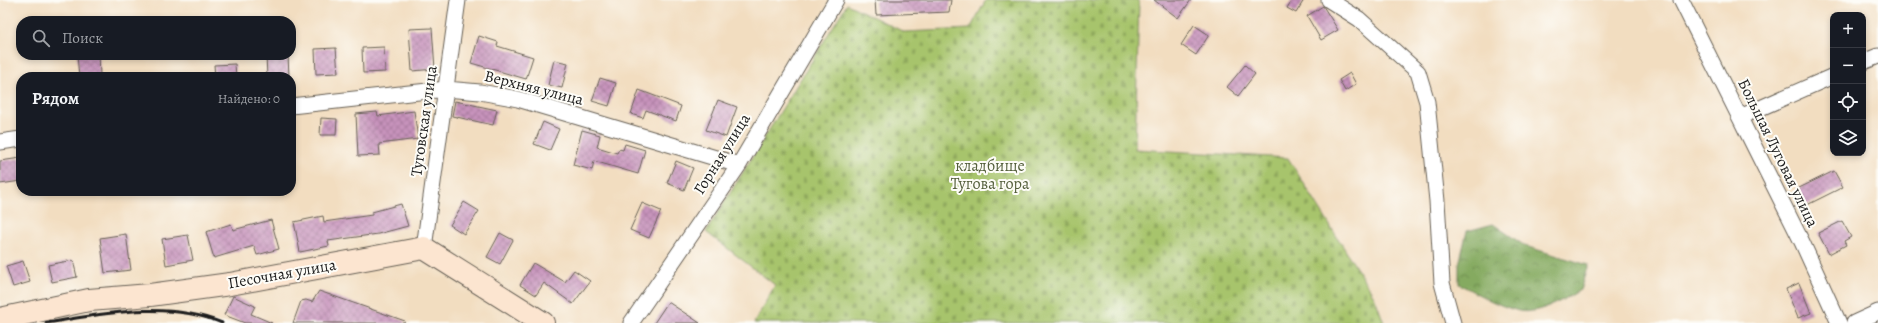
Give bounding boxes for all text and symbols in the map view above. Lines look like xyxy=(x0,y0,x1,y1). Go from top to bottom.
map controls xyxy=(1830,12,1866,156)
button: + xyxy=(1830,12,1866,48)
search box xyxy=(16,16,296,60)
icon: search xyxy=(30,27,52,49)
text: Поиск xyxy=(62,28,103,48)
button: − xyxy=(1830,48,1866,84)
street label: Туговская улица xyxy=(405,64,443,178)
street label: Верхняя улица xyxy=(482,65,586,111)
street label: Большая Луговая улица xyxy=(1732,75,1824,231)
button: locate xyxy=(1830,84,1866,120)
text: Рядом xyxy=(32,87,79,110)
text: Найдено: 0 xyxy=(218,90,280,107)
street label: Горная улица xyxy=(688,109,756,199)
button: layers xyxy=(1830,120,1866,156)
park label: кладбище Тугова гора xyxy=(951,155,1030,195)
street label: Песочная улица xyxy=(226,254,338,294)

